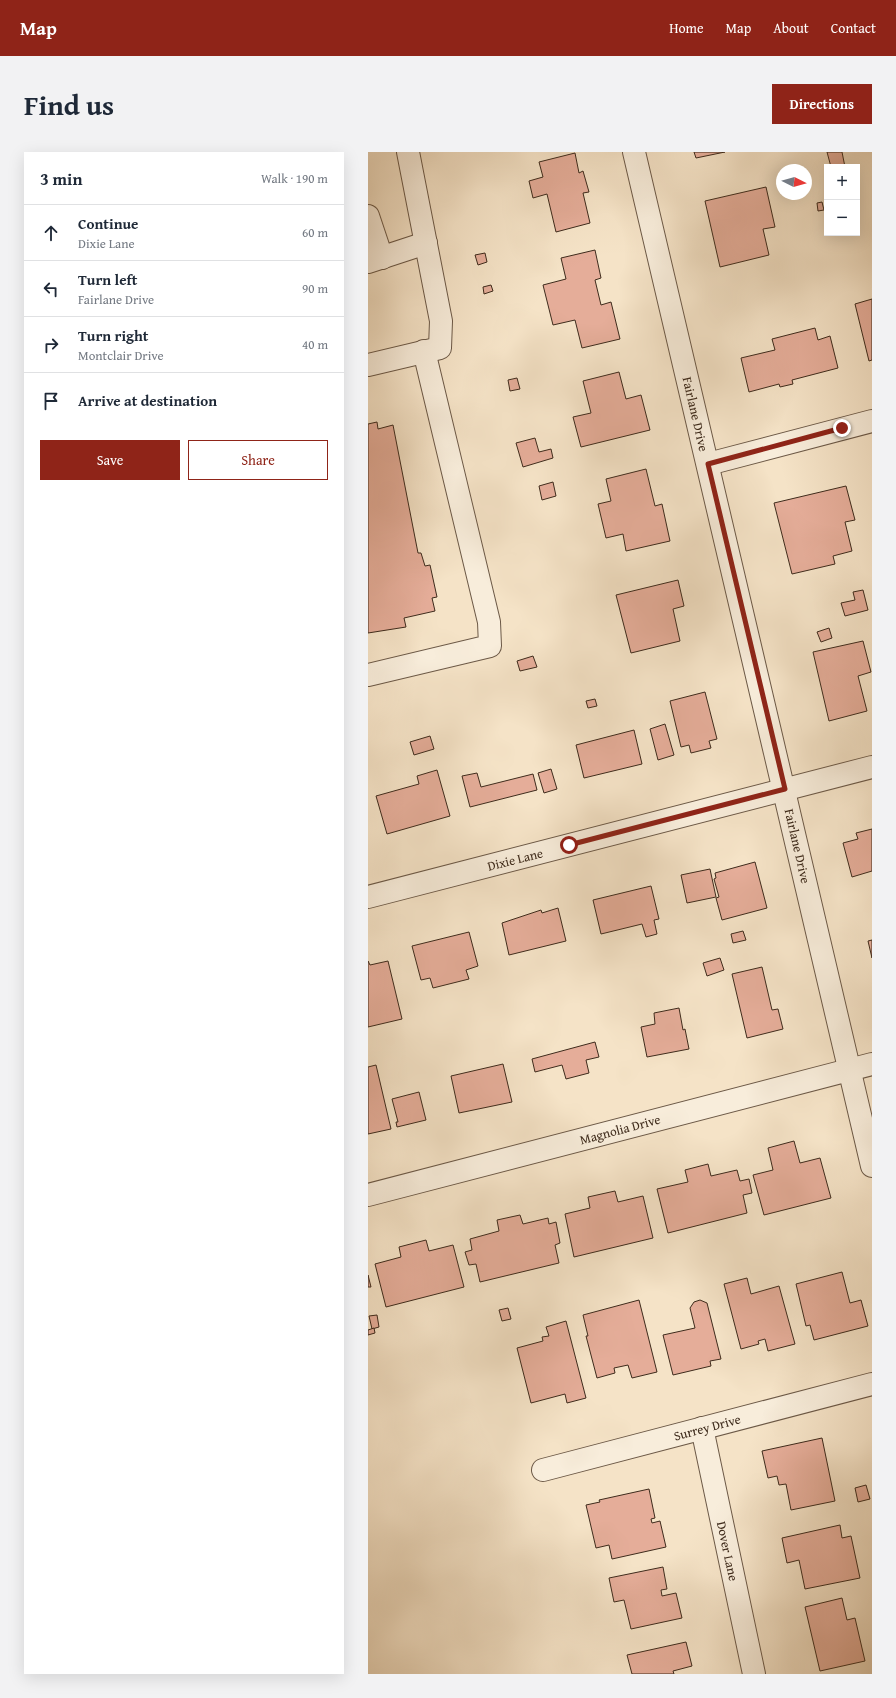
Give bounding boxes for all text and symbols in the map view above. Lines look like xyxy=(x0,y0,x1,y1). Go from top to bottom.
text: Map xyxy=(20,14,57,42)
text: Home xyxy=(669,18,704,38)
text: Map xyxy=(726,18,751,38)
text: About xyxy=(773,18,809,38)
text: Contact xyxy=(831,18,876,38)
text: Find us xyxy=(24,84,114,125)
button: Directions xyxy=(772,84,872,124)
north arrow xyxy=(776,164,812,200)
map controls xyxy=(824,164,860,236)
button: + xyxy=(824,164,860,200)
text: 3 min xyxy=(40,166,82,191)
text: Walk · 190 m xyxy=(261,169,328,188)
button: − xyxy=(824,200,860,236)
text: Continue xyxy=(78,213,139,234)
icon: ahead xyxy=(40,222,62,244)
text: 60 m xyxy=(302,223,328,242)
text: Dixie Lane xyxy=(78,234,135,253)
text: Turn left xyxy=(78,269,137,290)
icon: left xyxy=(40,278,62,300)
text: 90 m xyxy=(302,279,328,298)
text: Fairlane Drive xyxy=(78,290,154,309)
text: Turn right xyxy=(78,325,149,346)
icon: right xyxy=(40,334,62,356)
text: 40 m xyxy=(302,335,328,354)
text: Montclair Drive xyxy=(78,346,164,365)
street label: Fairlane Drive xyxy=(678,375,713,453)
icon: arrive xyxy=(40,390,62,412)
text: Arrive at destination xyxy=(78,390,217,411)
route end xyxy=(833,419,851,437)
button: Save xyxy=(40,440,180,480)
button: Share xyxy=(188,440,328,480)
street label: Fairlane Drive xyxy=(780,807,815,885)
route start xyxy=(560,836,578,854)
street label: Dixie Lane xyxy=(485,843,545,876)
street label: Magnolia Drive xyxy=(578,1110,663,1149)
street label: Surrey Drive xyxy=(672,1409,743,1446)
street label: Dover Lane xyxy=(712,1519,743,1583)

